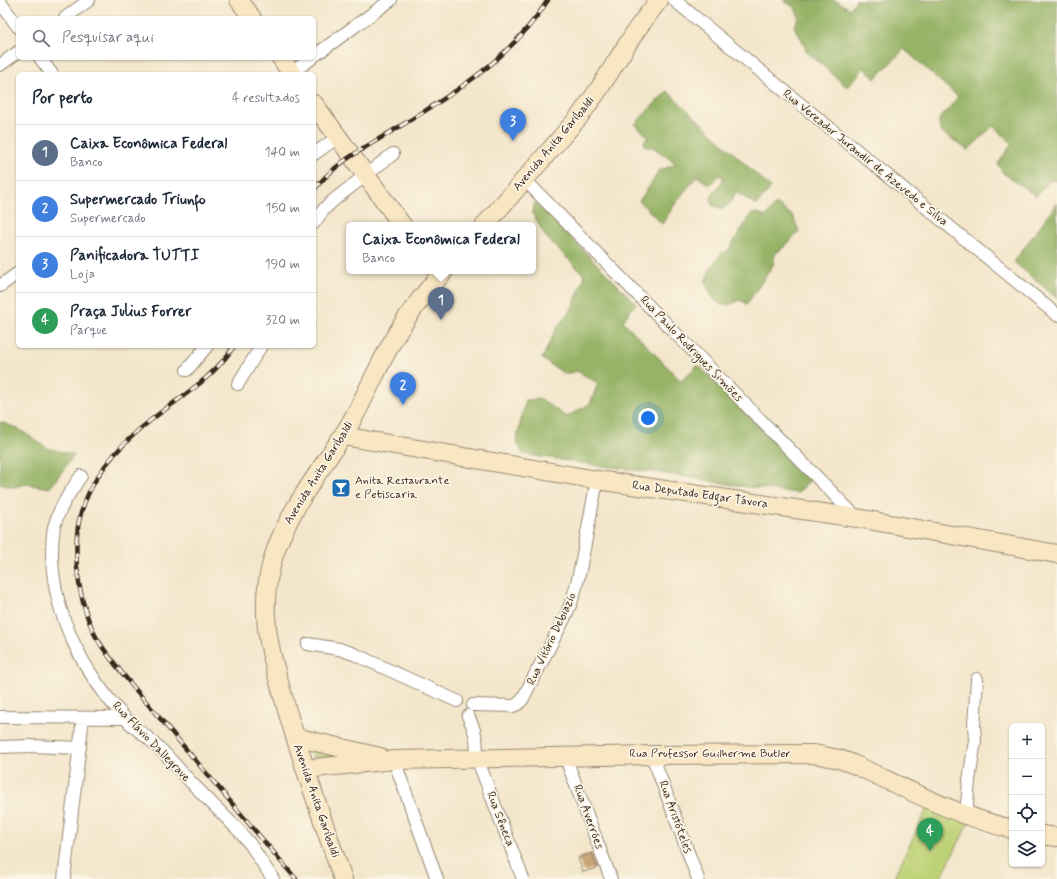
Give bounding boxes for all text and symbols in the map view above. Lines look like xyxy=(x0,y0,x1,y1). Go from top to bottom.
search box xyxy=(16,16,316,60)
icon: search xyxy=(30,27,52,49)
text: Pesquisar aqui xyxy=(62,28,154,48)
street label: Rua Vereador Jurandir de Azevedo e Silva xyxy=(779,86,951,230)
text: Por perto xyxy=(32,87,93,109)
text: 4 resultados xyxy=(232,90,300,107)
street label: Avenida Anita Garibaldi xyxy=(510,93,598,195)
pin: 3 xyxy=(500,108,526,141)
text: Caixa Econômica Federal xyxy=(70,134,227,154)
text: 1 xyxy=(42,144,48,161)
text: 140 m xyxy=(265,144,300,161)
text: Banco xyxy=(70,154,103,171)
text: Supermercado Triunfo xyxy=(70,190,206,210)
text: 2 xyxy=(42,200,48,217)
text: 150 m xyxy=(266,200,300,217)
text: Supermercado xyxy=(70,210,146,227)
popup xyxy=(346,222,536,274)
text: Caixa Econômica Federal xyxy=(362,230,520,250)
text: Panificadora TUTTI xyxy=(70,246,199,266)
text: Banco xyxy=(362,250,395,267)
text: 3 xyxy=(42,256,48,273)
text: 190 m xyxy=(265,256,300,273)
text: Loja xyxy=(70,266,95,283)
pin: 1 xyxy=(428,287,454,320)
street label: Rua Paulo Rodrigues Simões xyxy=(636,292,746,406)
text: Praça Julius Forrer xyxy=(70,302,191,322)
text: 4 xyxy=(41,312,49,329)
text: 320 m xyxy=(266,312,300,329)
text: Parque xyxy=(70,322,107,339)
pin: 2 xyxy=(390,372,416,405)
your location xyxy=(638,408,658,428)
street label: Avenida Anita Garibaldi xyxy=(281,418,357,528)
place label: Anita Restaurante e Petiscaria xyxy=(355,473,449,503)
bar icon: Anita Restaurante e Petiscaria xyxy=(330,477,352,499)
street label: Rua Deputado Edgar Távora xyxy=(631,478,769,513)
street label: Rua Vitório Debiazio xyxy=(524,590,580,688)
street label: Rua Flávio Dallegrave xyxy=(108,698,194,786)
map controls xyxy=(1009,723,1045,867)
button: + xyxy=(1009,723,1045,759)
street label: Avenida Anita Garibaldi xyxy=(289,742,343,860)
street label: Rua Professor Guilherme Butler xyxy=(629,746,791,762)
button: − xyxy=(1009,759,1045,795)
street label: Rua Aristóteles xyxy=(654,778,696,856)
street label: Rua Averróes xyxy=(569,783,607,852)
street label: Rua Sêneca xyxy=(482,789,518,849)
button: locate xyxy=(1009,795,1045,831)
pin: 4 xyxy=(917,818,943,851)
button: layers xyxy=(1009,831,1045,867)

